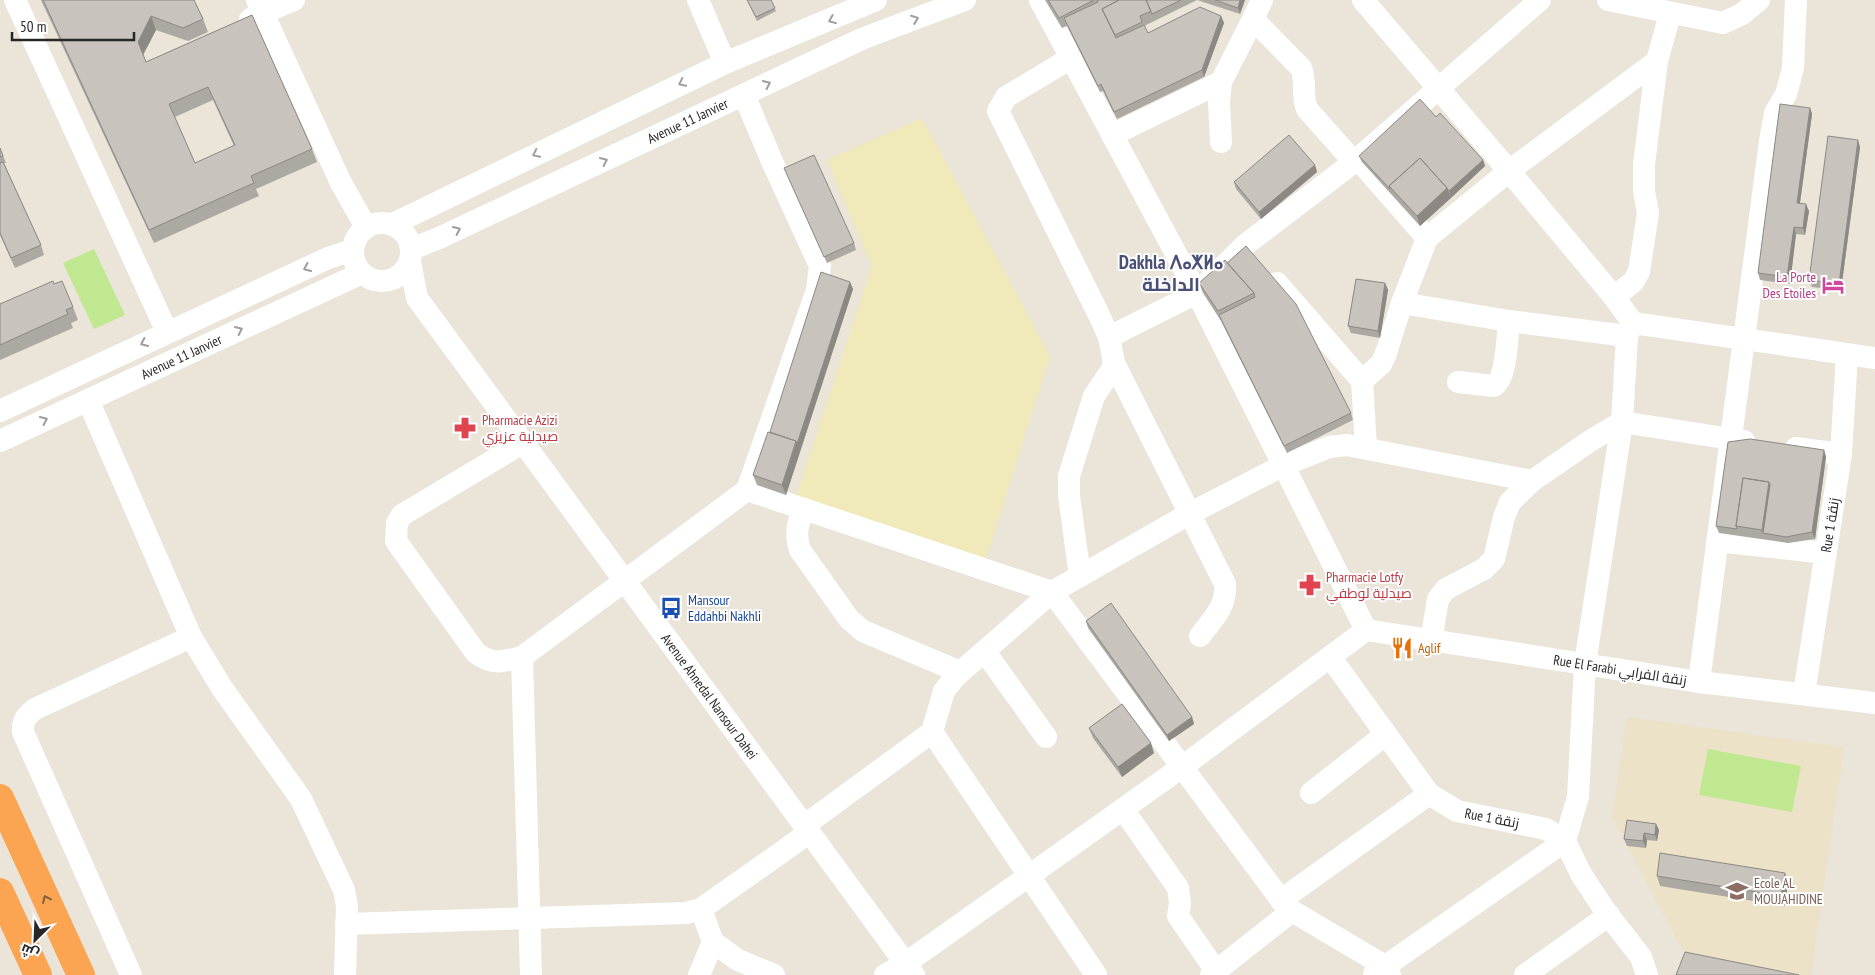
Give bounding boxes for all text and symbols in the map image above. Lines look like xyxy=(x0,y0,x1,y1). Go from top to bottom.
scale bar xyxy=(12,10,135,42)
one-way arrow xyxy=(828,13,837,24)
one-way arrow xyxy=(911,15,919,25)
text: 50 m xyxy=(20,17,46,36)
one-way arrow xyxy=(679,77,688,87)
one-way arrow xyxy=(762,80,771,91)
street label: Avenue 11 Janvier xyxy=(644,94,731,148)
one-way arrow xyxy=(532,148,541,159)
one-way arrow xyxy=(599,157,608,167)
one-way arrow xyxy=(452,226,461,236)
district label: Dakhla ⴷⴰⵅⵍⴰ الداخلة xyxy=(1119,250,1223,296)
one-way arrow xyxy=(304,261,313,271)
place label: La Porte Des Etoiles xyxy=(1763,268,1816,302)
hotel icon: La Porte Des Etoiles xyxy=(1820,272,1846,298)
one-way arrow xyxy=(234,325,243,336)
street label: Avenue 11 Janvier xyxy=(138,330,225,383)
one-way arrow xyxy=(140,337,149,347)
place label: Pharmacie Azizi صيدلية عزيزي xyxy=(482,411,558,448)
pharmacy icon: Pharmacie Azizi صيدلية عزيزي xyxy=(452,415,478,441)
one-way arrow xyxy=(39,416,48,427)
street label: Rue 1 زنقة xyxy=(1817,496,1843,554)
place label: Pharmacie Lotfy صيدلية لوطفي xyxy=(1326,568,1412,605)
pharmacy icon: Pharmacie Lotfy صيدلية لوطفي xyxy=(1297,572,1323,598)
place label: Mansour Eddahbi Nakhli xyxy=(688,591,761,625)
bus stop icon: Mansour Eddahbi Nakhli xyxy=(658,595,684,621)
street label: Avenue Ahnedal Nansour Dahei xyxy=(657,630,762,763)
restaurant icon: Aglif xyxy=(1389,635,1415,661)
place label: Aglif xyxy=(1418,639,1441,657)
street label: Rue El Farabi زنقة الفرابي xyxy=(1552,651,1688,692)
street label: Rue 1 زنقة xyxy=(1463,804,1521,832)
place label: Ecole AL MOUJAHIDINE xyxy=(1754,874,1823,908)
school or university icon: Ecole AL MOUJAHIDINE xyxy=(1724,878,1750,904)
one-way arrow xyxy=(42,895,52,904)
north arrow xyxy=(10,915,60,965)
text: ش xyxy=(18,940,42,964)

